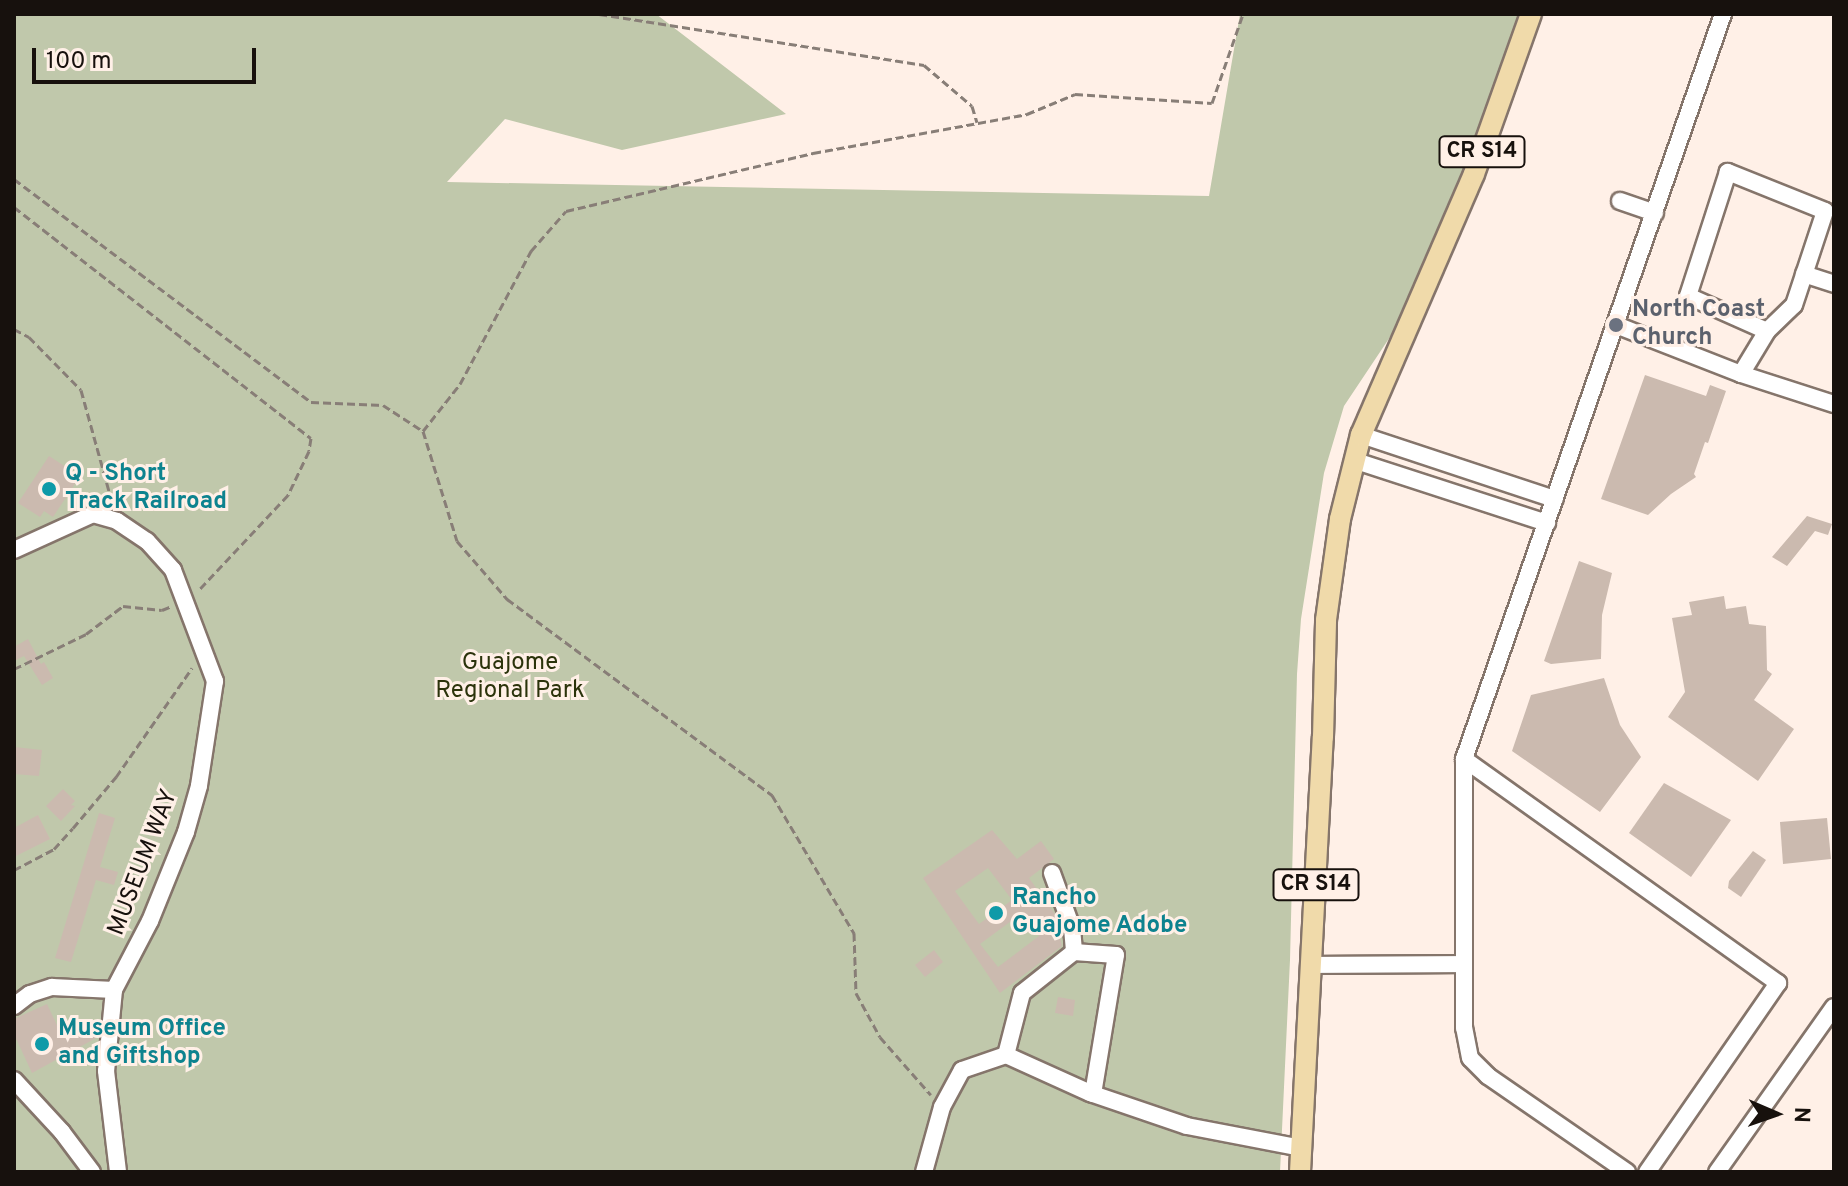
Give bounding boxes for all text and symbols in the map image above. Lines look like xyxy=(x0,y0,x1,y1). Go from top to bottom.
scale bar xyxy=(36,32,260,82)
text: 100 m xyxy=(46,47,112,77)
road number: CR S14 xyxy=(1438,134,1526,170)
place label: North Coast Church xyxy=(1632,297,1765,353)
marker: North Coast Church xyxy=(1607,316,1625,334)
place label: Q - Short Track Railroad xyxy=(65,461,227,517)
marker: Q - Short Track Railroad xyxy=(40,480,58,498)
park label: Guajome Regional Park xyxy=(435,650,585,706)
street label: MUSEUM WAY xyxy=(103,786,185,940)
road number: CR S14 xyxy=(1272,867,1360,903)
place label: Rancho Guajome Adobe xyxy=(1012,885,1188,941)
marker: Rancho Guajome Adobe xyxy=(987,904,1005,922)
place label: Museum Office and Giftshop xyxy=(58,1016,226,1072)
marker: Museum Office and Giftshop xyxy=(33,1035,51,1053)
north arrow xyxy=(1736,1074,1816,1154)
text: N xyxy=(1787,1106,1814,1123)

